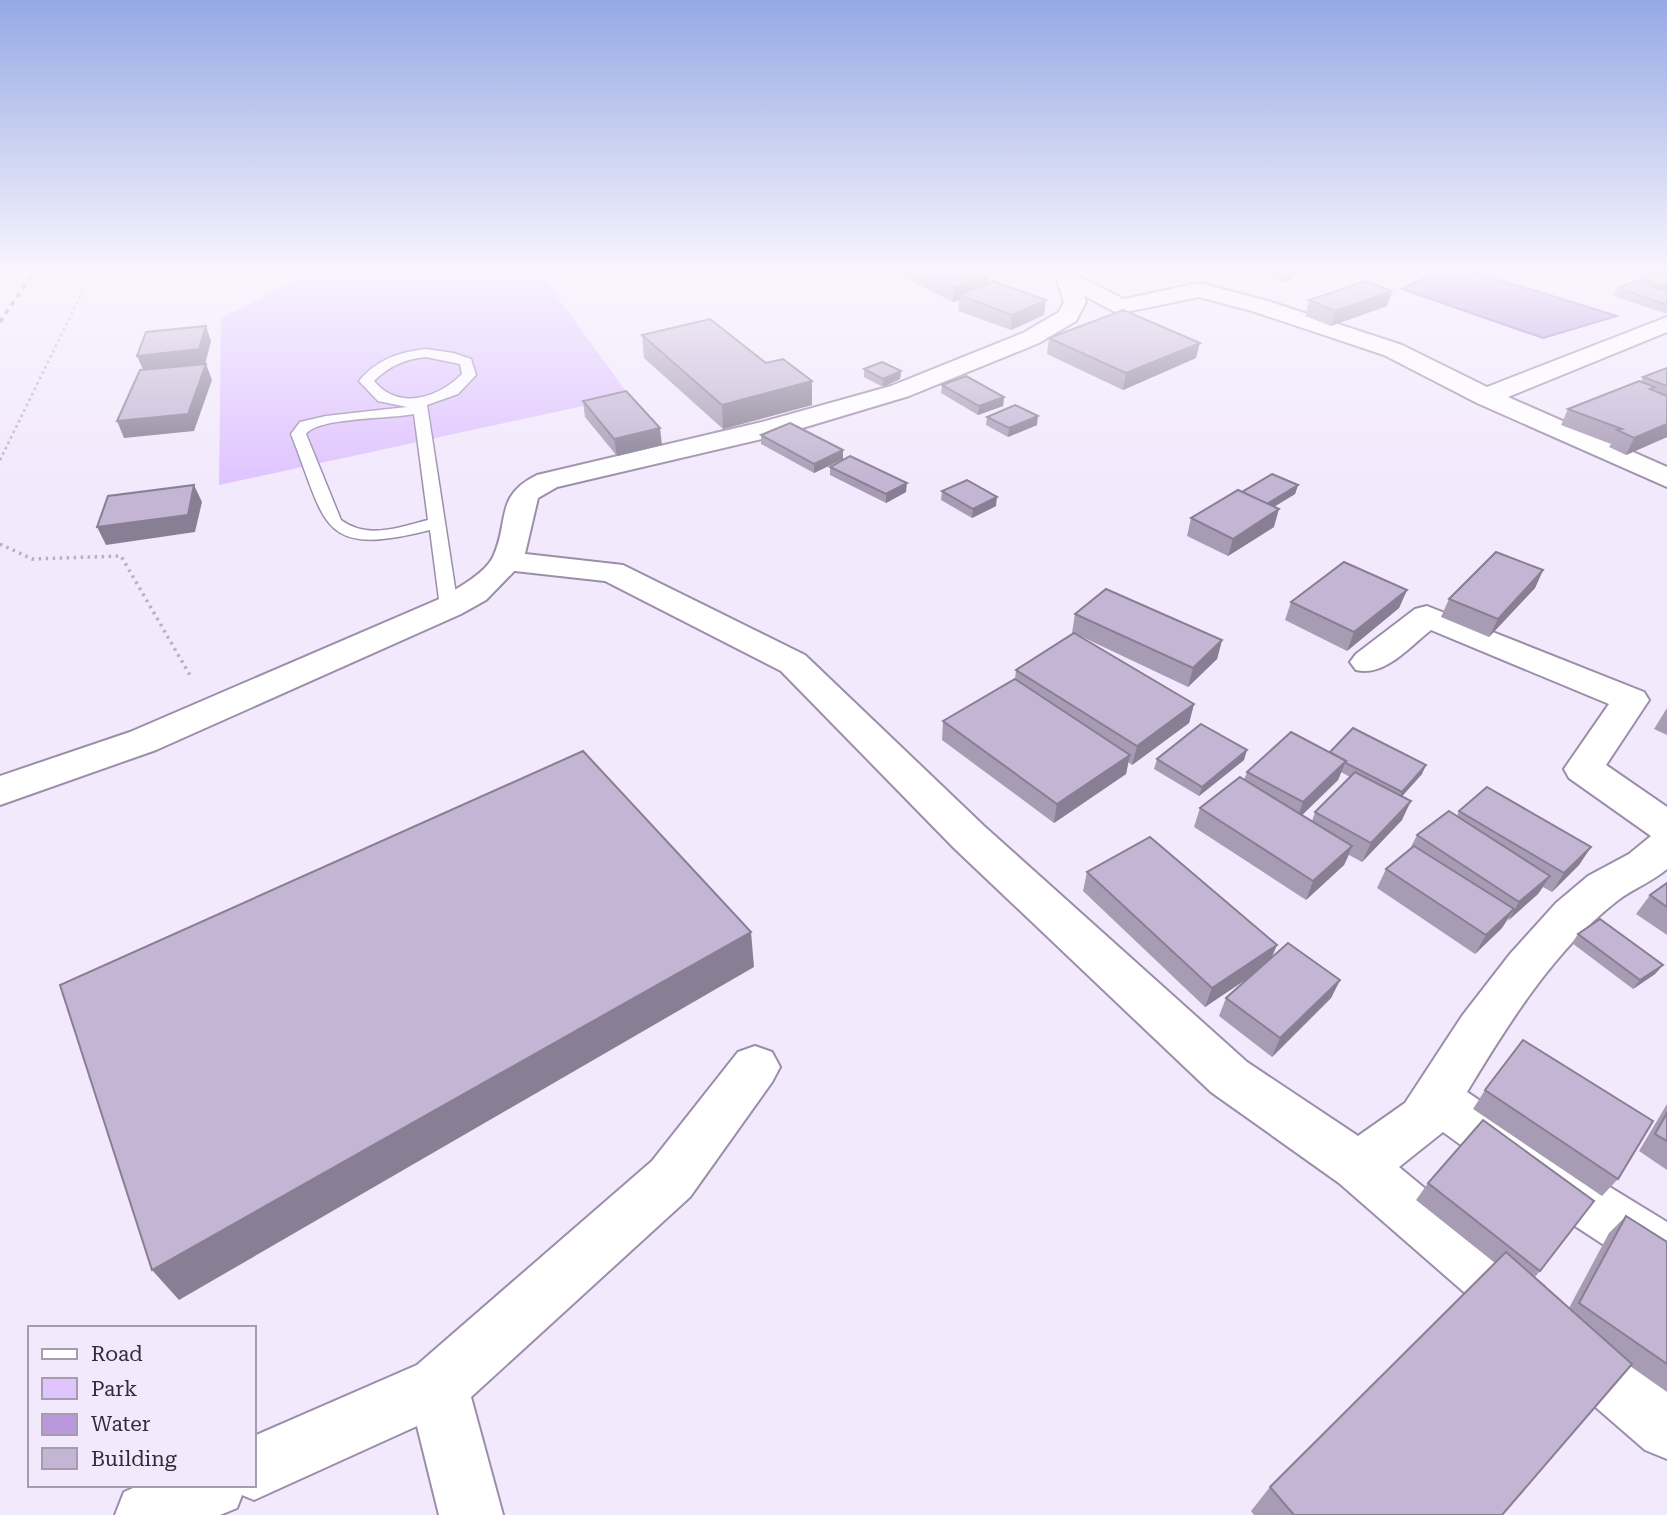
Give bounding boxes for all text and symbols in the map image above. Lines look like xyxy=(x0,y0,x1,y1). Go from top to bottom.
legend xyxy=(28,1326,256,1487)
text: Road xyxy=(91,1342,143,1366)
text: Park xyxy=(91,1377,137,1401)
text: Water xyxy=(91,1412,151,1436)
text: Building xyxy=(91,1447,177,1471)

